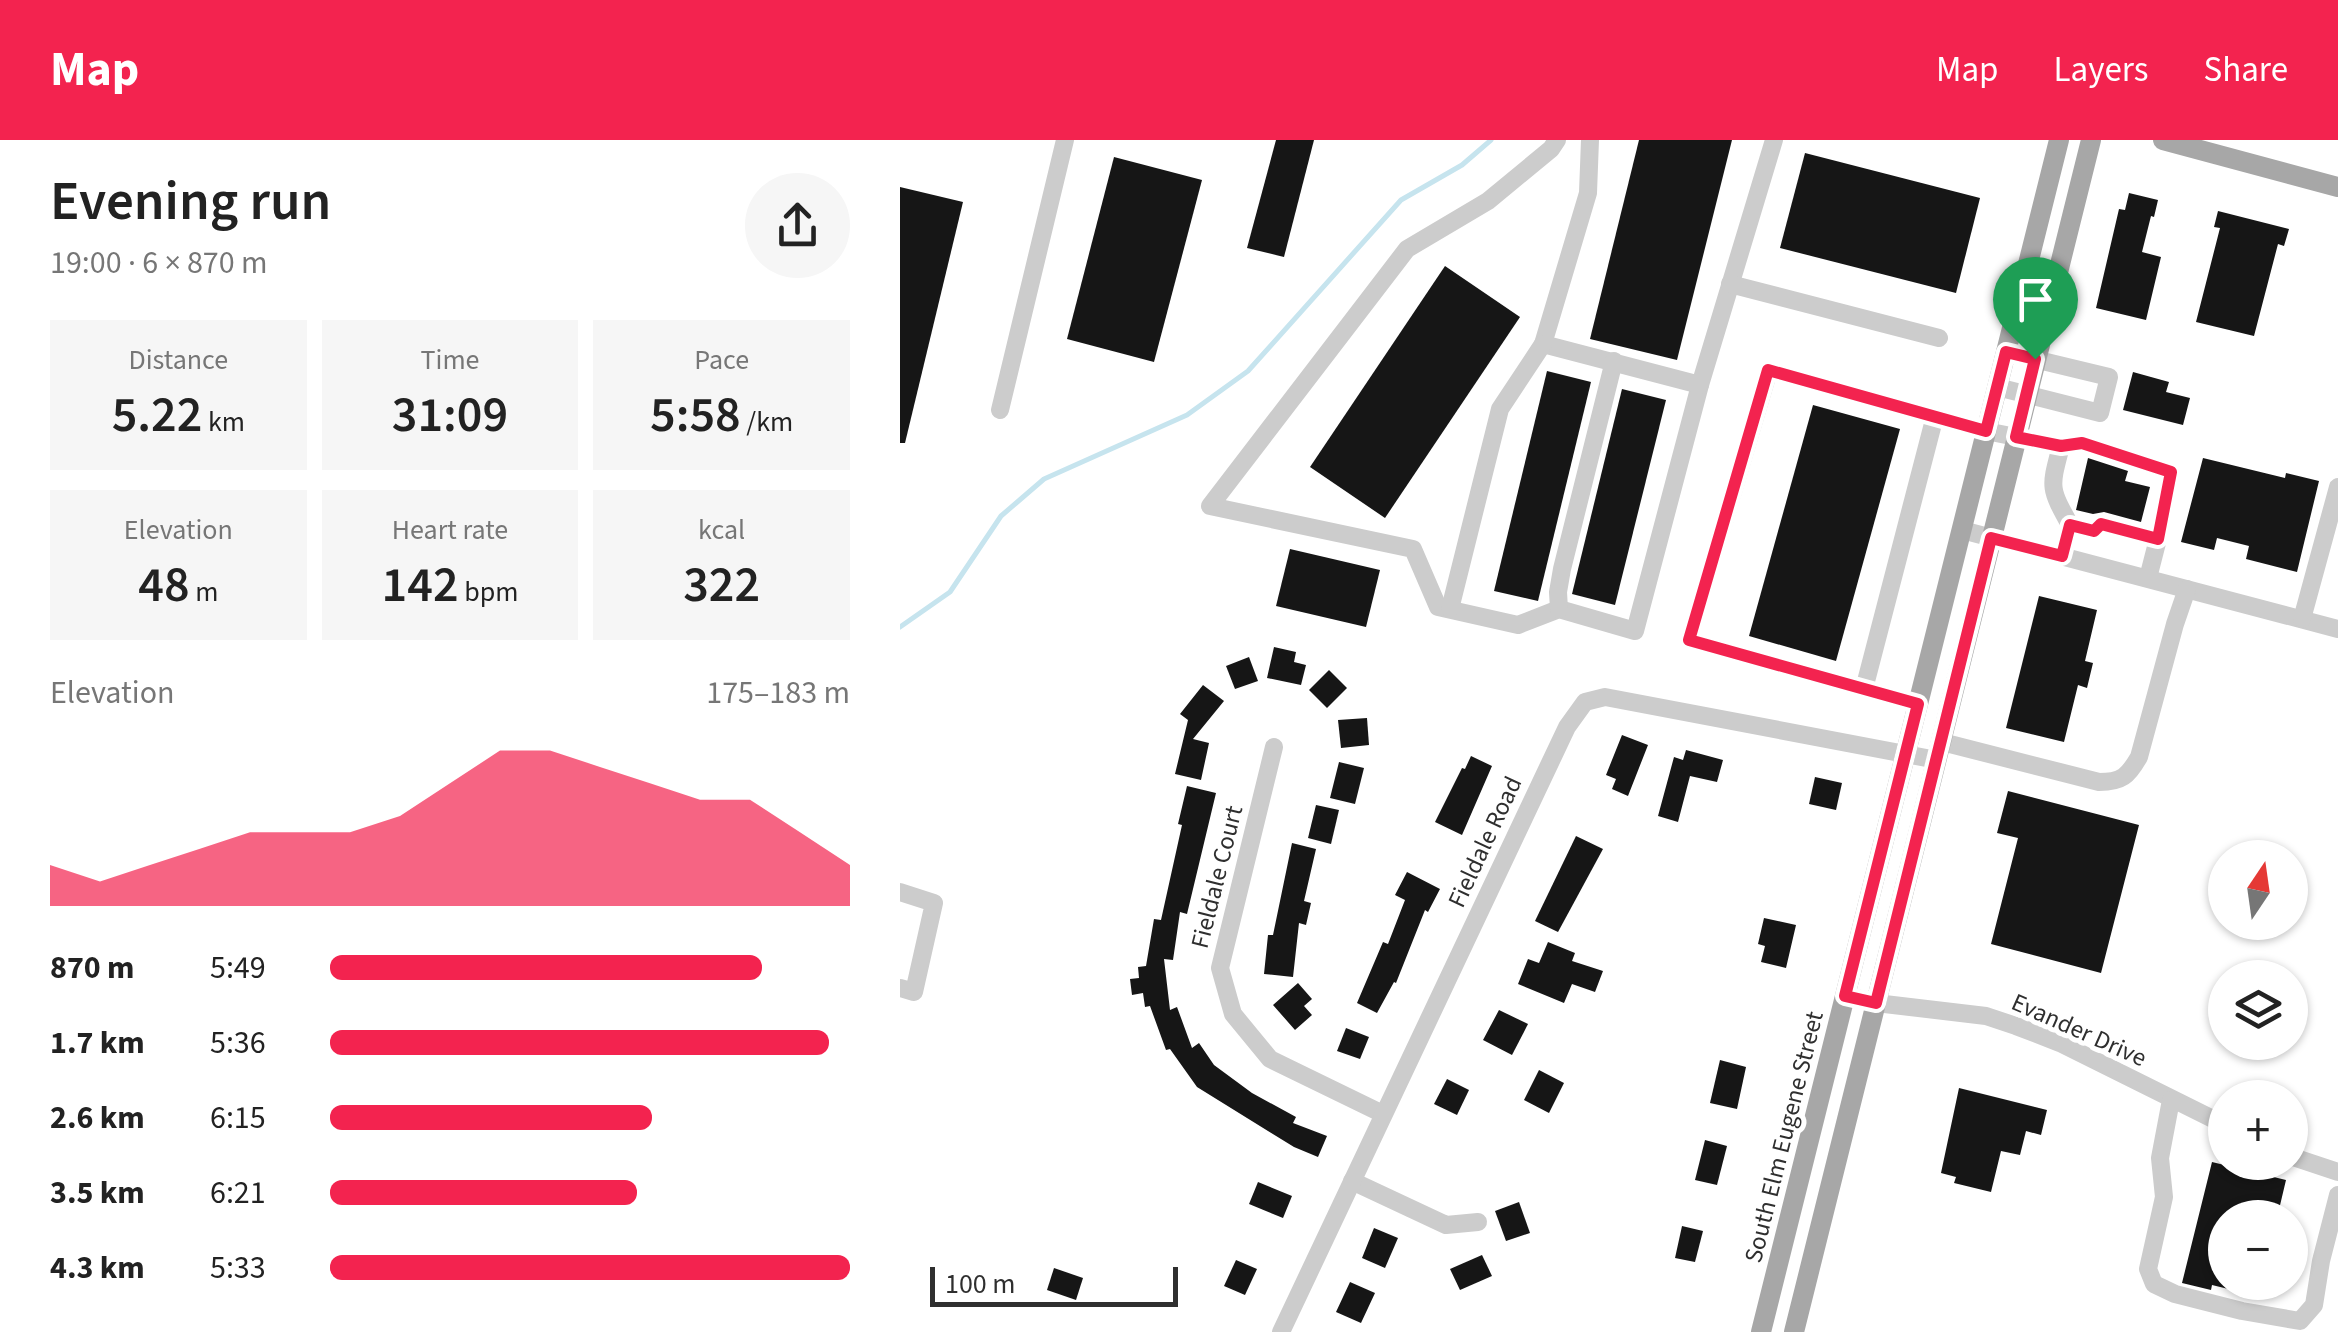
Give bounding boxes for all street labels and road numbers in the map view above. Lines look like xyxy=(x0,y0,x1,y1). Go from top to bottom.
street label: Fieldale Road xyxy=(1439,770,1531,914)
street label: Fieldale Court xyxy=(1182,801,1252,952)
street label: Evander Drive xyxy=(2006,984,2152,1076)
street label: South Elm Eugene Street xyxy=(1735,1007,1833,1267)

